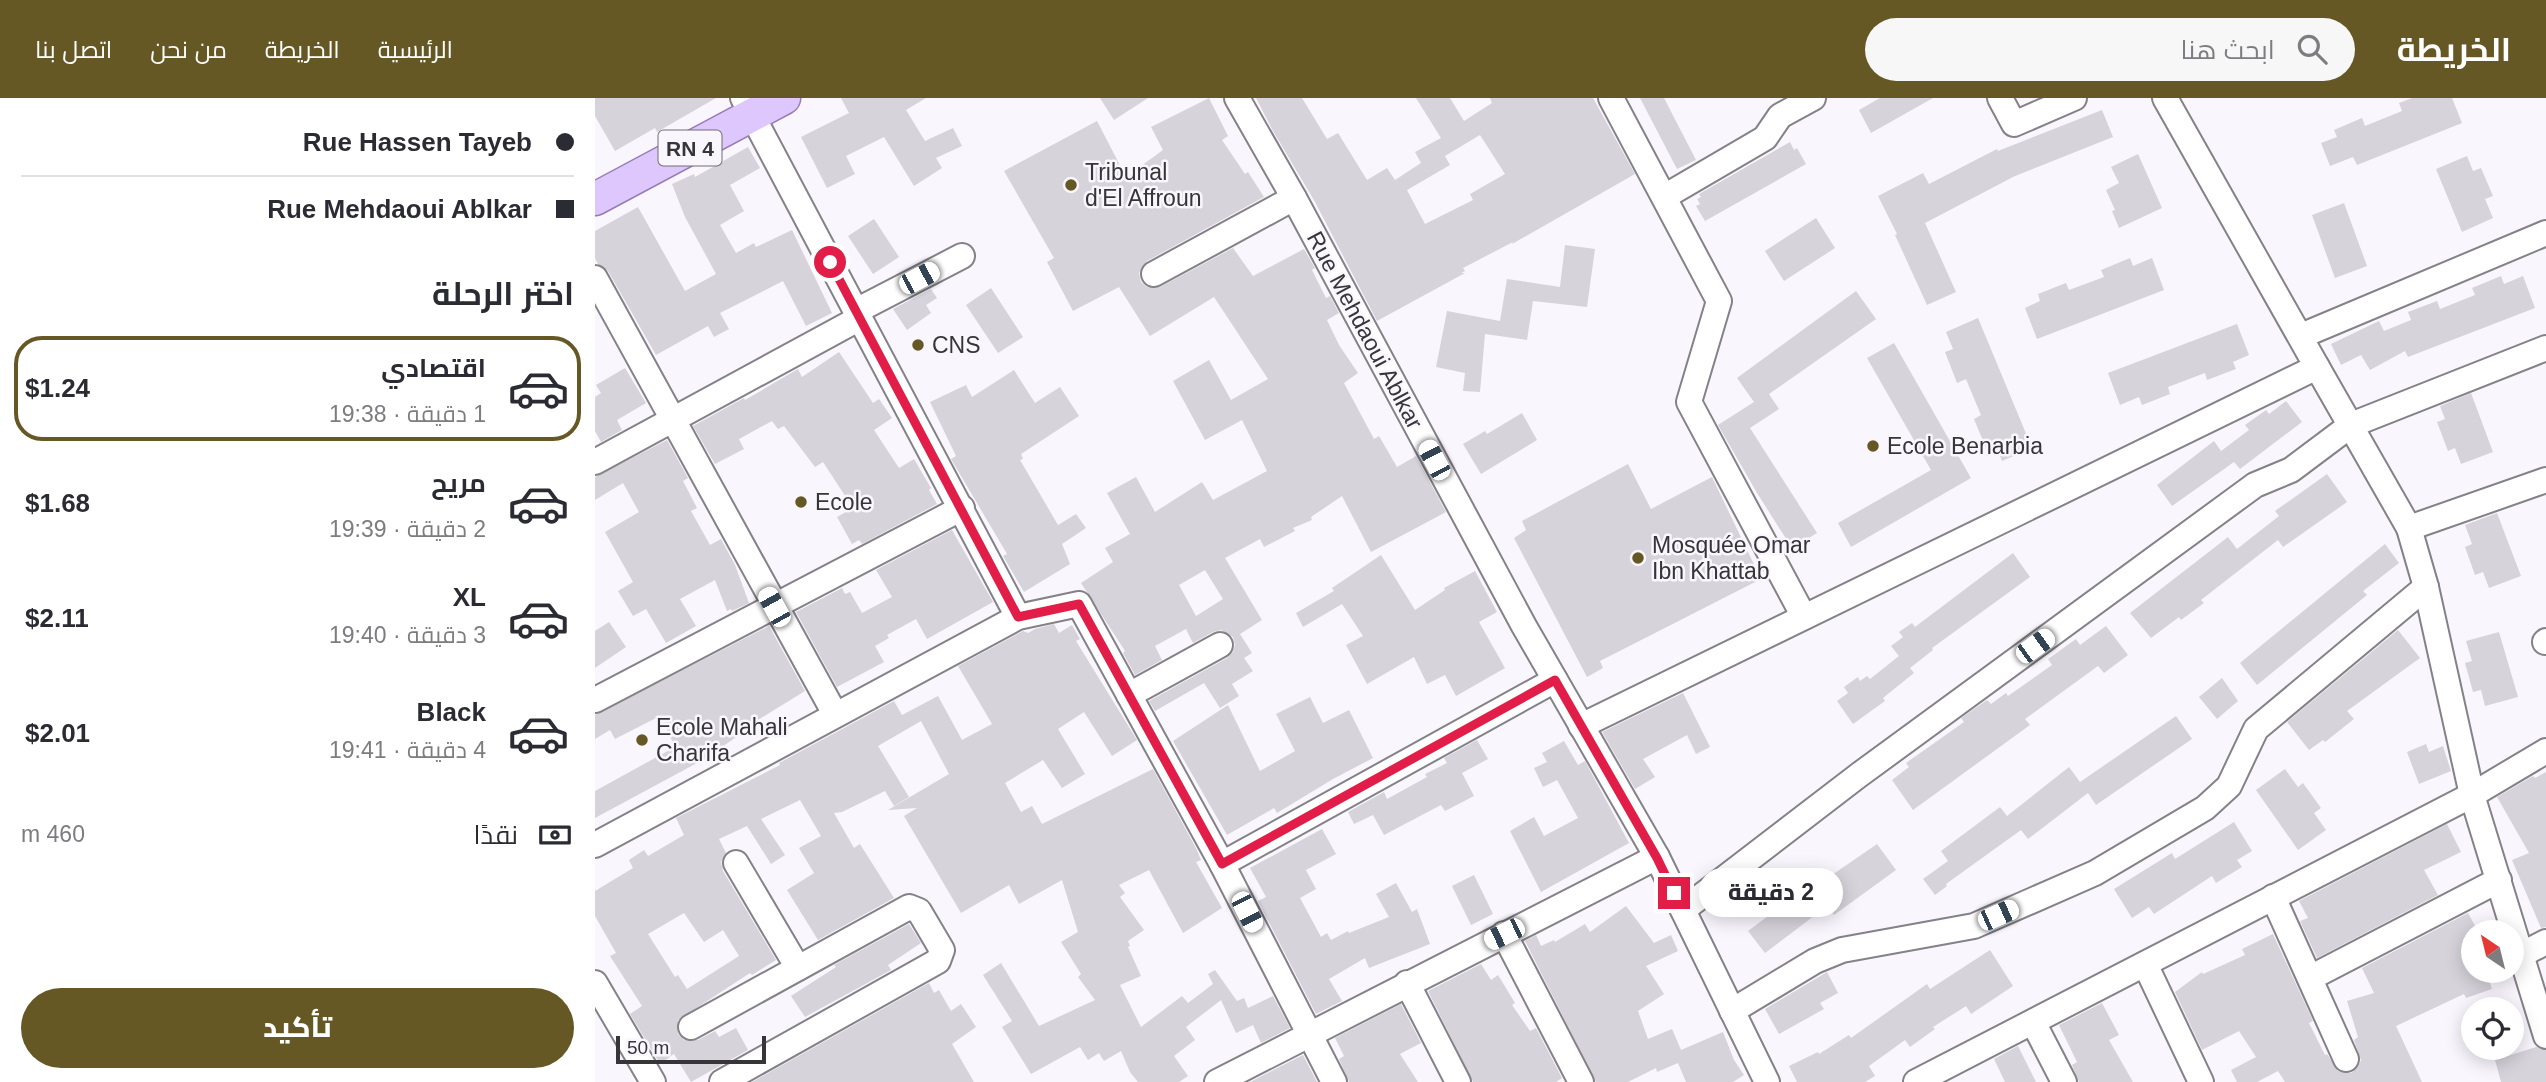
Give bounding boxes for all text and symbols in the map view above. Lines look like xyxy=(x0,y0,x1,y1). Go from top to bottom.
search box xyxy=(1865,18,2355,81)
icon: search xyxy=(2293,30,2331,68)
text: الخريطة xyxy=(2397,31,2511,68)
text: ابحث هنا xyxy=(2181,35,2275,65)
text: اتصل بنا xyxy=(35,36,112,63)
text: من نحن xyxy=(150,36,227,63)
text: الخريطة xyxy=(265,36,340,63)
text: الرئيسية xyxy=(378,36,453,63)
text: Rue Hassen Tayeb xyxy=(303,127,532,157)
road number: RN 4 xyxy=(659,130,721,166)
place label: Tribunal d'El Affroun xyxy=(1085,159,1202,211)
marker: Tribunal d'El Affroun xyxy=(1063,177,1079,193)
text: Rue Mehdaoui Ablkar xyxy=(267,194,532,224)
street label: Rue Mehdaoui Ablkar xyxy=(1302,227,1428,433)
route start xyxy=(814,246,846,278)
car xyxy=(896,259,943,297)
text: اختر الرحلة xyxy=(432,276,574,312)
place label: CNS xyxy=(932,332,981,358)
marker: CNS xyxy=(910,337,926,353)
text: اقتصادي xyxy=(381,353,486,383)
icon: car xyxy=(507,357,570,420)
text: $1.24 xyxy=(25,373,90,403)
text: 1 دقيقة · 19:38 xyxy=(329,401,486,427)
place label: Ecole Benarbia xyxy=(1887,433,2043,459)
car xyxy=(1415,437,1454,483)
marker: Ecole Benarbia xyxy=(1865,438,1881,454)
text: مريح xyxy=(431,468,486,498)
icon: car xyxy=(507,472,570,535)
text: $1.68 xyxy=(25,488,90,518)
place label: Ecole xyxy=(815,489,873,515)
marker: Ecole xyxy=(793,494,809,510)
text: 2 دقيقة · 19:39 xyxy=(329,516,486,542)
place label: Mosquée Omar Ibn Khattab xyxy=(1652,532,1811,584)
marker: Mosquée Omar Ibn Khattab xyxy=(1630,550,1646,566)
text: XL xyxy=(453,582,486,612)
car xyxy=(755,584,794,630)
icon: car xyxy=(507,587,570,650)
text: $2.11 xyxy=(25,603,89,633)
text: 3 دقيقة · 19:40 xyxy=(329,622,486,648)
car xyxy=(2012,625,2059,667)
text: Black xyxy=(417,697,486,727)
icon: car xyxy=(507,702,570,765)
place label: Ecole Mahali Charifa xyxy=(656,714,788,766)
text: $2.01 xyxy=(25,718,90,748)
marker: Ecole Mahali Charifa xyxy=(634,732,650,748)
text: 4 دقيقة · 19:41 xyxy=(329,737,486,763)
icon: cash xyxy=(536,816,574,854)
text: نقدًا xyxy=(474,820,518,850)
text: 460 m xyxy=(21,821,85,847)
callout: 2 دقيقة xyxy=(1699,868,1842,918)
route end xyxy=(1658,877,1690,909)
text: 2 دقيقة xyxy=(1728,879,1814,905)
car xyxy=(1229,889,1266,935)
car xyxy=(1975,897,2022,933)
car xyxy=(1481,915,1528,953)
north arrow xyxy=(2461,920,2523,984)
map controls xyxy=(2461,920,2524,1060)
button: تأكيد xyxy=(21,988,574,1068)
button: locate xyxy=(2461,997,2524,1060)
scale bar xyxy=(616,1033,767,1065)
text: 50 m xyxy=(627,1037,669,1058)

